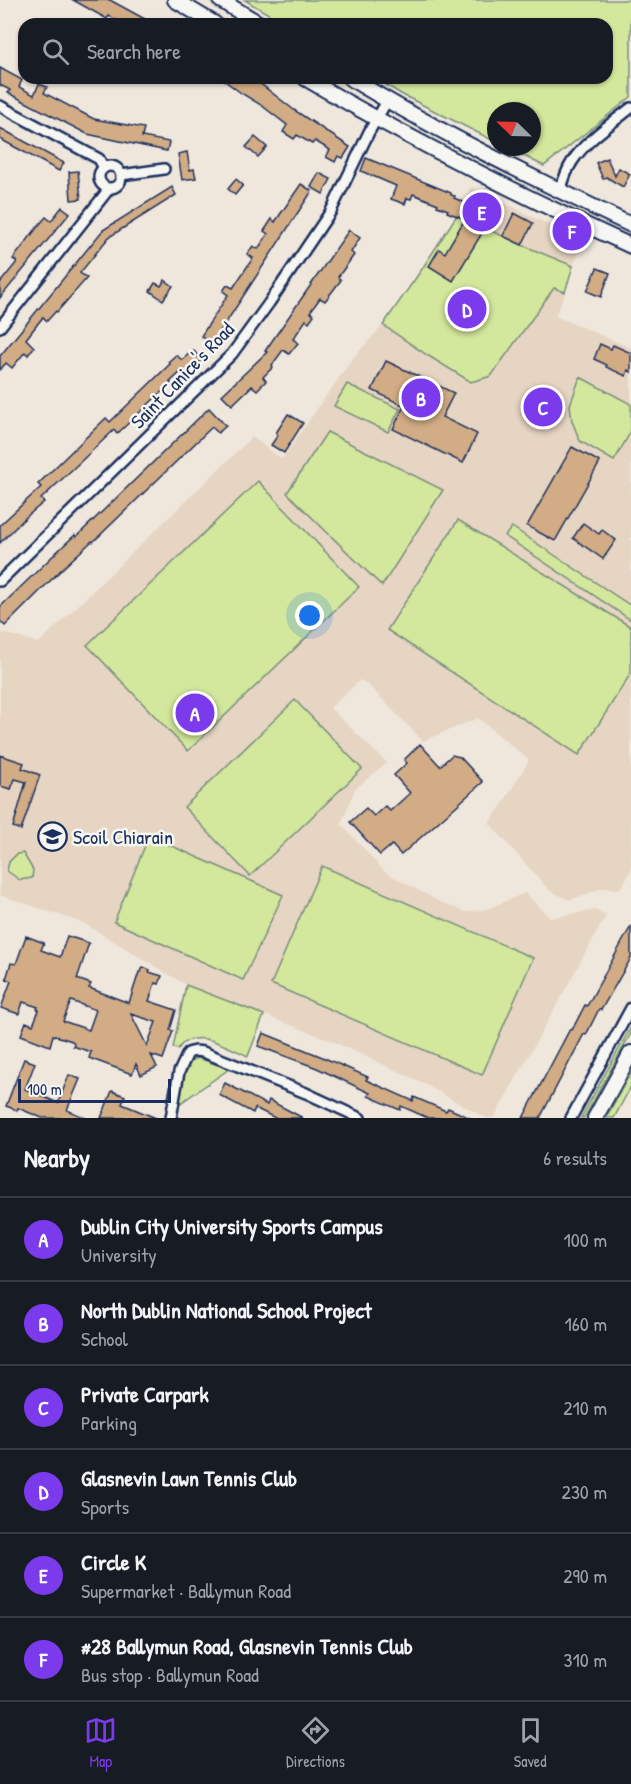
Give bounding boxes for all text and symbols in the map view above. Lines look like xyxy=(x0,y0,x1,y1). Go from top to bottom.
search box xyxy=(18,18,613,84)
icon: search xyxy=(39,35,72,68)
text: Search here xyxy=(87,36,181,66)
north arrow xyxy=(487,102,541,156)
pin: E xyxy=(462,190,502,234)
pin: F xyxy=(552,208,592,254)
pin: D xyxy=(448,286,486,332)
street label: Saint Canice's Road xyxy=(124,316,240,434)
pin: B xyxy=(402,376,440,420)
pin: C xyxy=(524,384,562,430)
your location xyxy=(295,601,324,630)
pin: A xyxy=(176,690,214,736)
school or university icon: Scoil Chiarain xyxy=(36,820,68,852)
place label: Scoil Chiarain xyxy=(73,823,173,850)
scale bar xyxy=(18,1076,171,1104)
text: 100 m xyxy=(27,1078,62,1100)
text: Nearby xyxy=(24,1140,90,1175)
text: 6 results xyxy=(543,1144,607,1171)
text: Dublin City University Sports Campus xyxy=(81,1211,383,1241)
text: A xyxy=(39,1226,48,1253)
text: 100 m xyxy=(564,1226,607,1253)
text: University xyxy=(81,1241,157,1268)
text: North Dublin National School Project xyxy=(81,1295,372,1325)
text: B xyxy=(38,1310,49,1337)
text: 160 m xyxy=(565,1310,607,1337)
text: School xyxy=(81,1325,128,1352)
text: Private Carpark xyxy=(81,1379,209,1409)
text: C xyxy=(38,1394,49,1421)
text: 210 m xyxy=(563,1394,607,1421)
text: Parking xyxy=(81,1409,137,1436)
text: Glasnevin Lawn Tennis Club xyxy=(81,1463,297,1493)
text: D xyxy=(39,1478,48,1505)
text: 230 m xyxy=(562,1478,607,1505)
text: Sports xyxy=(81,1493,129,1520)
text: Circle K xyxy=(81,1547,146,1577)
text: E xyxy=(39,1562,48,1589)
text: 290 m xyxy=(563,1562,607,1589)
text: Supermarket · Ballymun Road xyxy=(81,1577,291,1604)
text: #28 Ballymun Road, Glasnevin Tennis Club xyxy=(81,1631,413,1661)
text: F xyxy=(40,1646,47,1673)
text: 310 m xyxy=(564,1646,607,1673)
text: Bus stop · Ballymun Road xyxy=(81,1661,259,1688)
tab: Map xyxy=(84,1714,117,1772)
tab: Directions xyxy=(286,1714,345,1772)
tab: Saved xyxy=(514,1714,547,1772)

